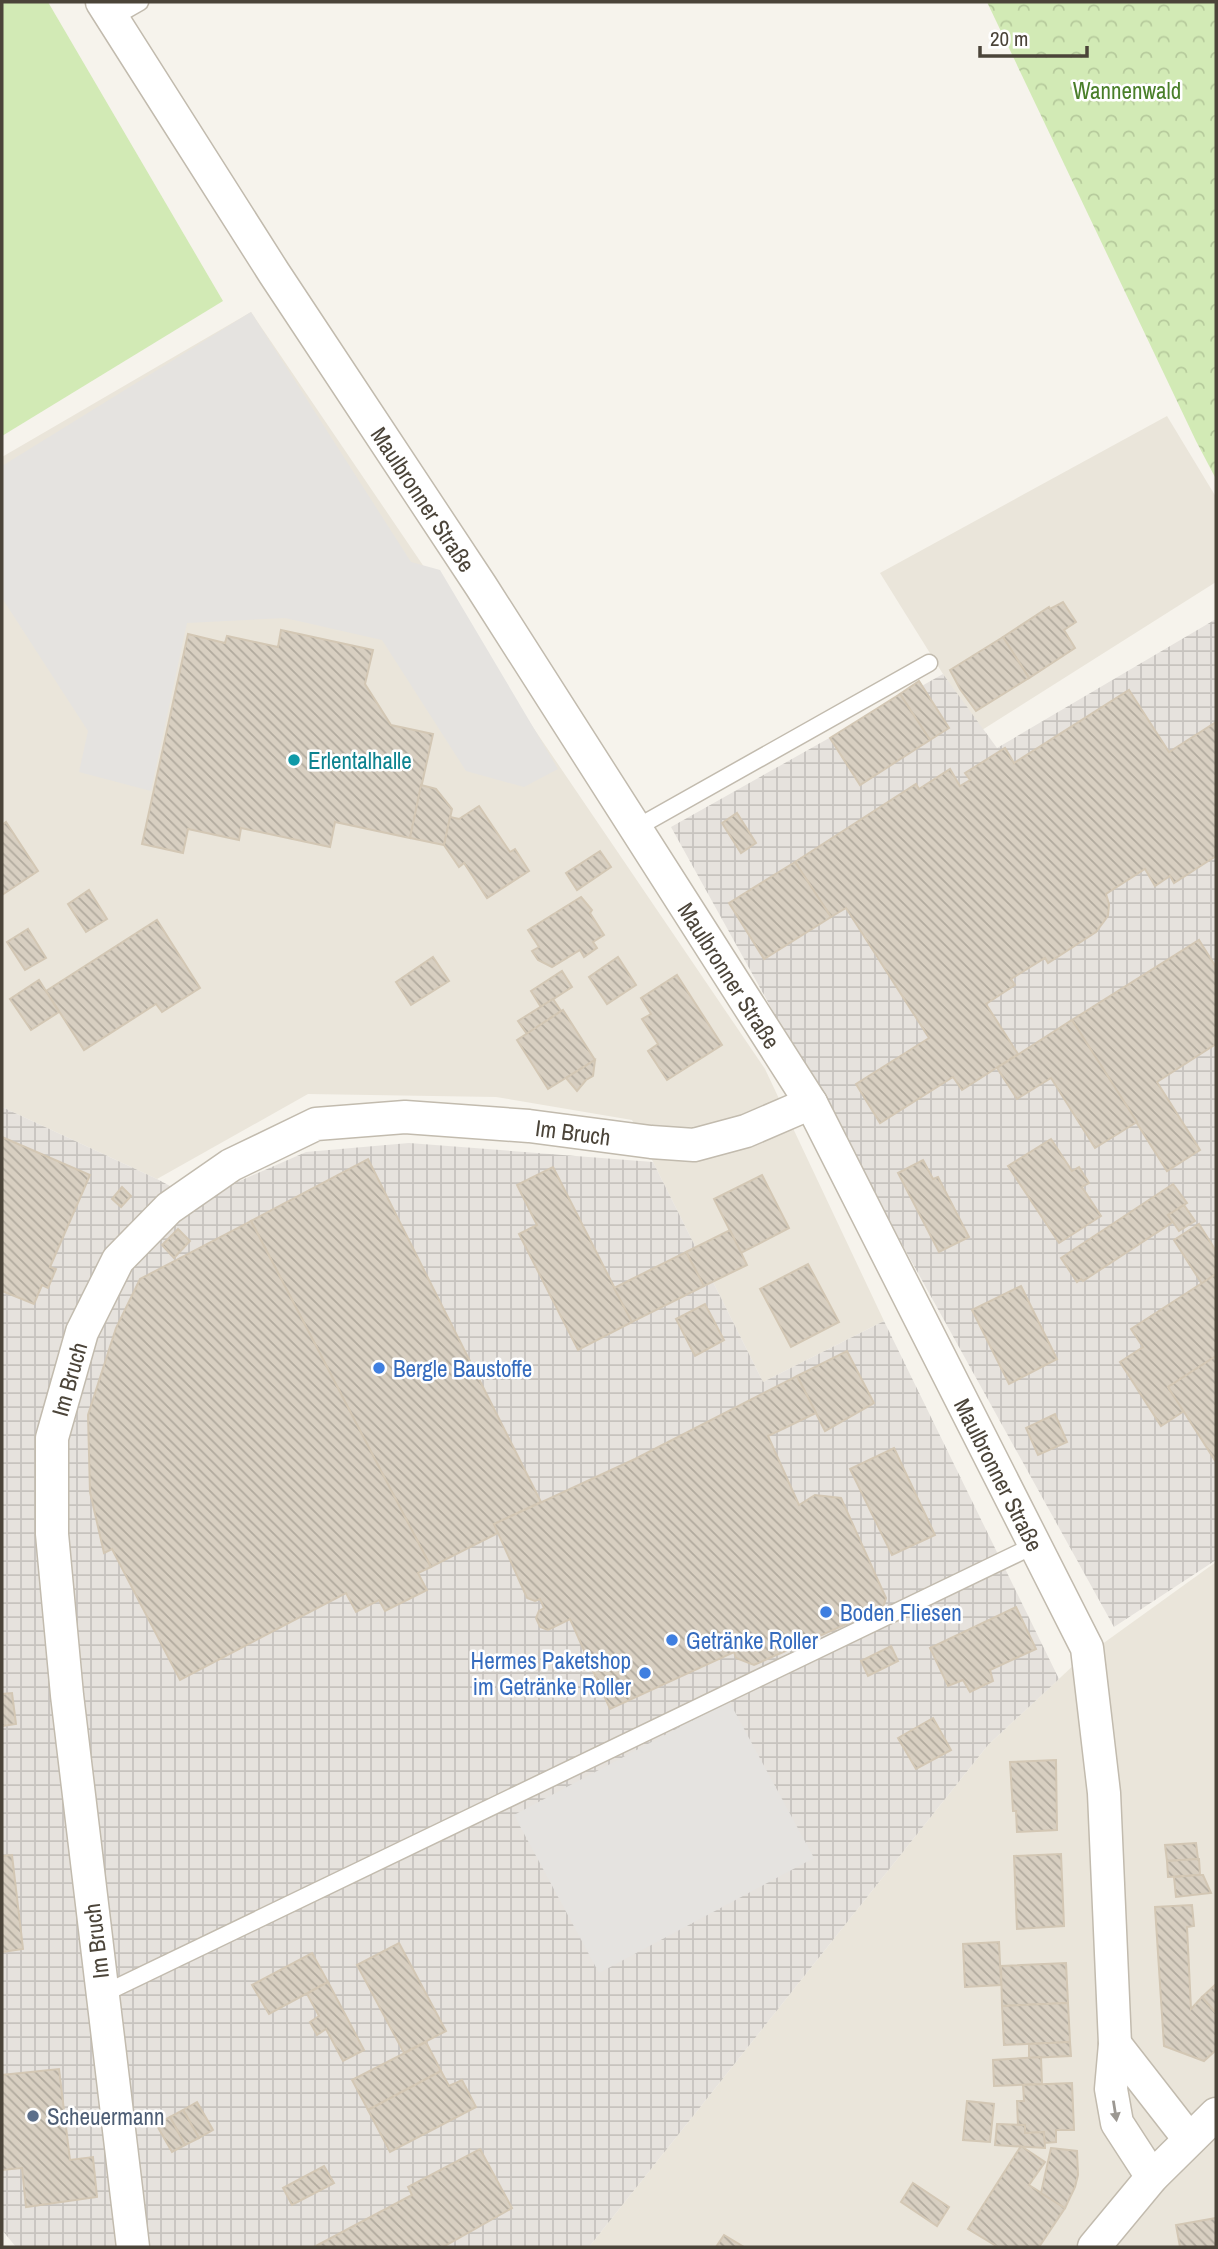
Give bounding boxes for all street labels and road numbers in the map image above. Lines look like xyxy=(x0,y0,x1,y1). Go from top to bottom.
street label: Maulbronner Straße xyxy=(364,420,483,578)
street label: Maulbronner Straße xyxy=(671,896,788,1054)
street label: Im Bruch xyxy=(534,1112,613,1152)
street label: Im Bruch xyxy=(44,1338,94,1420)
street label: Maulbronner Straße xyxy=(947,1393,1051,1556)
street label: Im Bruch xyxy=(76,1902,116,1980)

